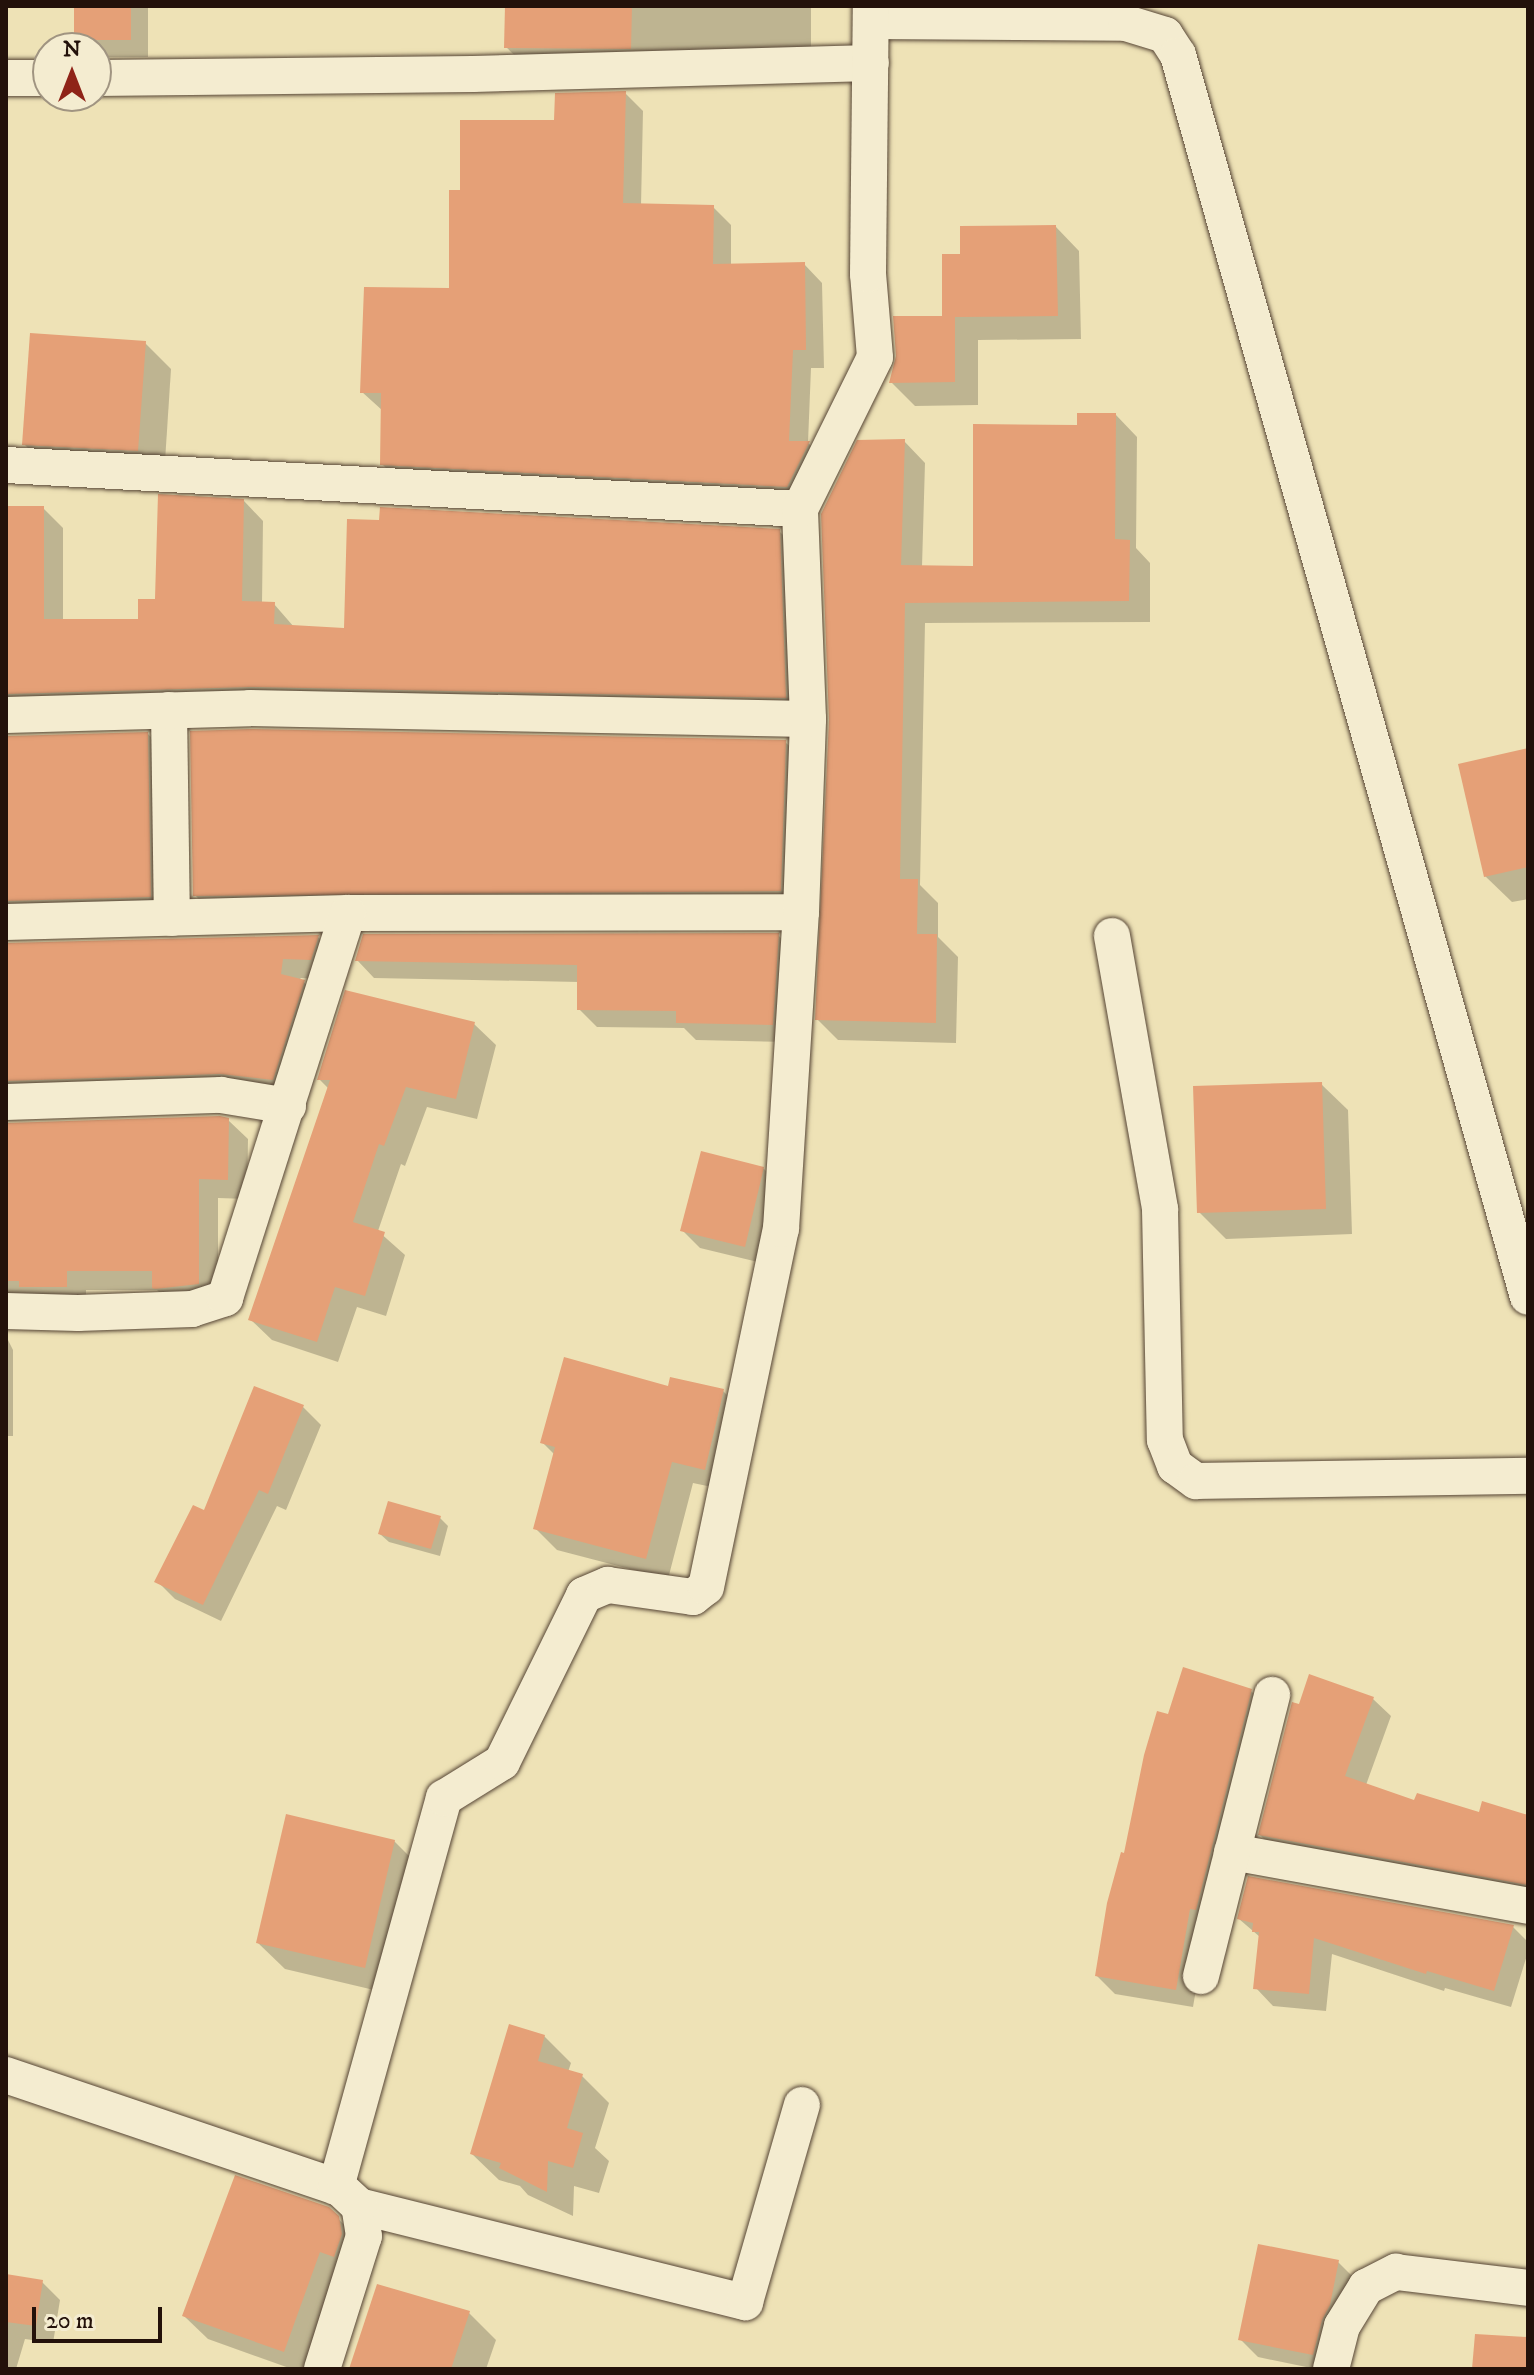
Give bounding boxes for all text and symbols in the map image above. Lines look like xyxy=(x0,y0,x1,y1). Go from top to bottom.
north arrow xyxy=(32,32,112,112)
text: N xyxy=(63,36,81,63)
scale bar xyxy=(36,2291,166,2341)
text: 20 m xyxy=(46,2306,94,2336)

